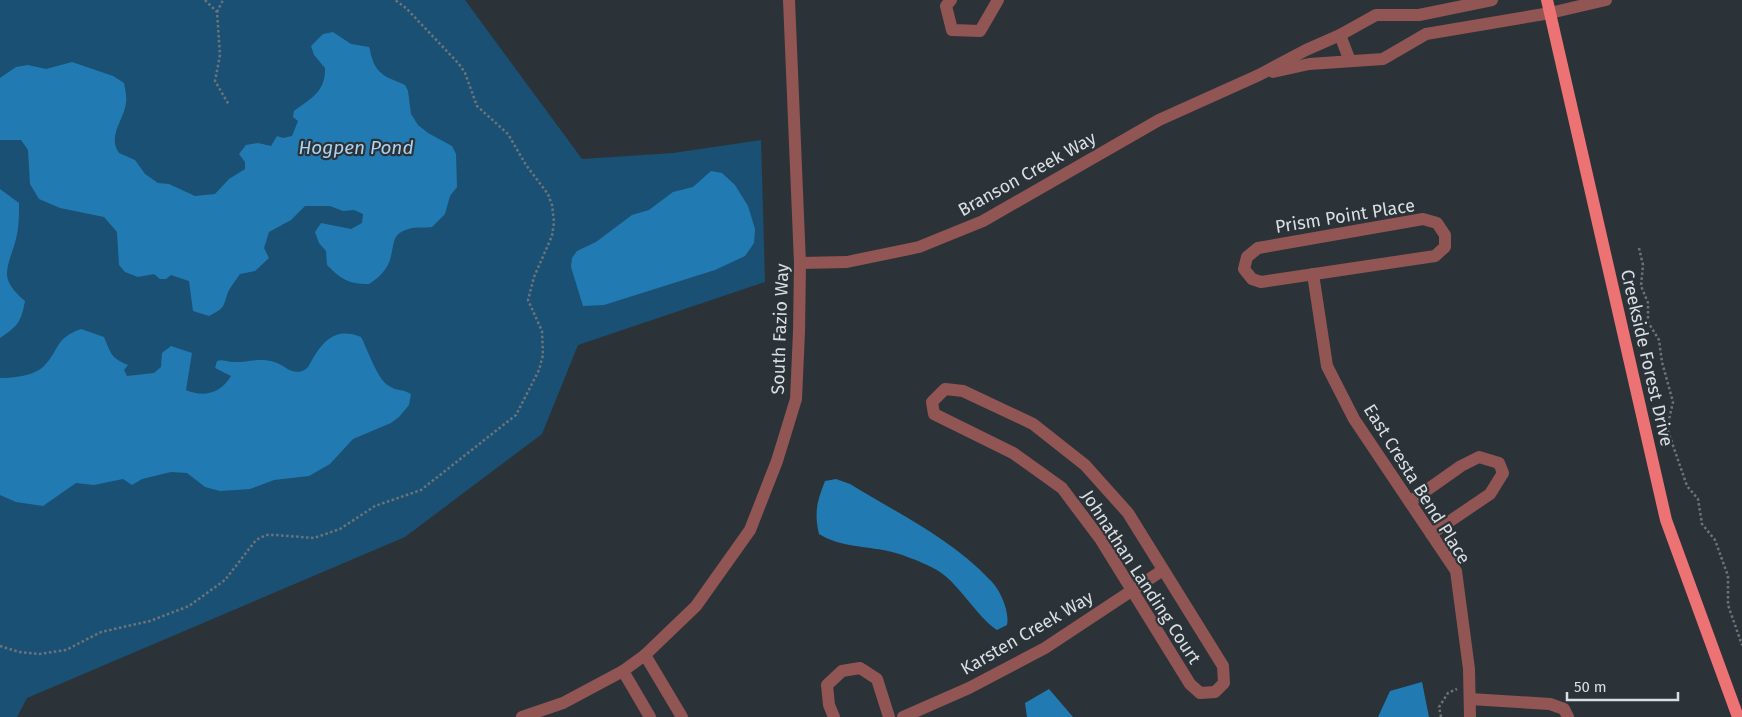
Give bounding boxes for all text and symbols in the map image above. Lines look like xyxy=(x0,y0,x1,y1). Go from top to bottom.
street label: Branson Creek Way xyxy=(954,127,1100,221)
water label: Hogpen Pond xyxy=(298,136,414,159)
street label: Prism Point Place xyxy=(1273,194,1417,238)
street label: South Fazio Way xyxy=(767,263,793,395)
street label: Creekside Forest Drive xyxy=(1616,268,1678,448)
street label: East Cresta Bend Place xyxy=(1359,400,1475,568)
street label: Johnathan Landing Court xyxy=(1077,486,1206,668)
street label: Karsten Creek Way xyxy=(957,586,1097,680)
scale bar xyxy=(1567,670,1678,702)
text: 50 m xyxy=(1574,678,1607,696)

